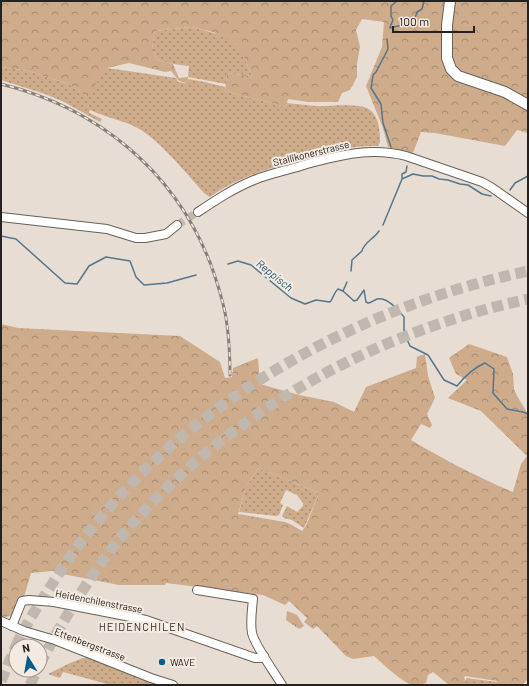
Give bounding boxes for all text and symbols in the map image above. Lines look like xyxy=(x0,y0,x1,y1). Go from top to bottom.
scale bar xyxy=(393,8,474,34)
text: 100 m xyxy=(399,14,429,28)
street label: Stallikonerstrasse xyxy=(272,138,350,168)
water label: Reppisch xyxy=(254,256,296,294)
street label: Heidenchilenstrasse xyxy=(54,587,144,615)
district label: HEIDENCHILEN xyxy=(99,620,185,633)
street label: Ettenbergstrasse xyxy=(53,625,127,663)
north arrow xyxy=(8,638,48,678)
text: N xyxy=(21,641,31,655)
place label: WAVE xyxy=(170,656,195,668)
marker: WAVE xyxy=(157,657,167,667)

